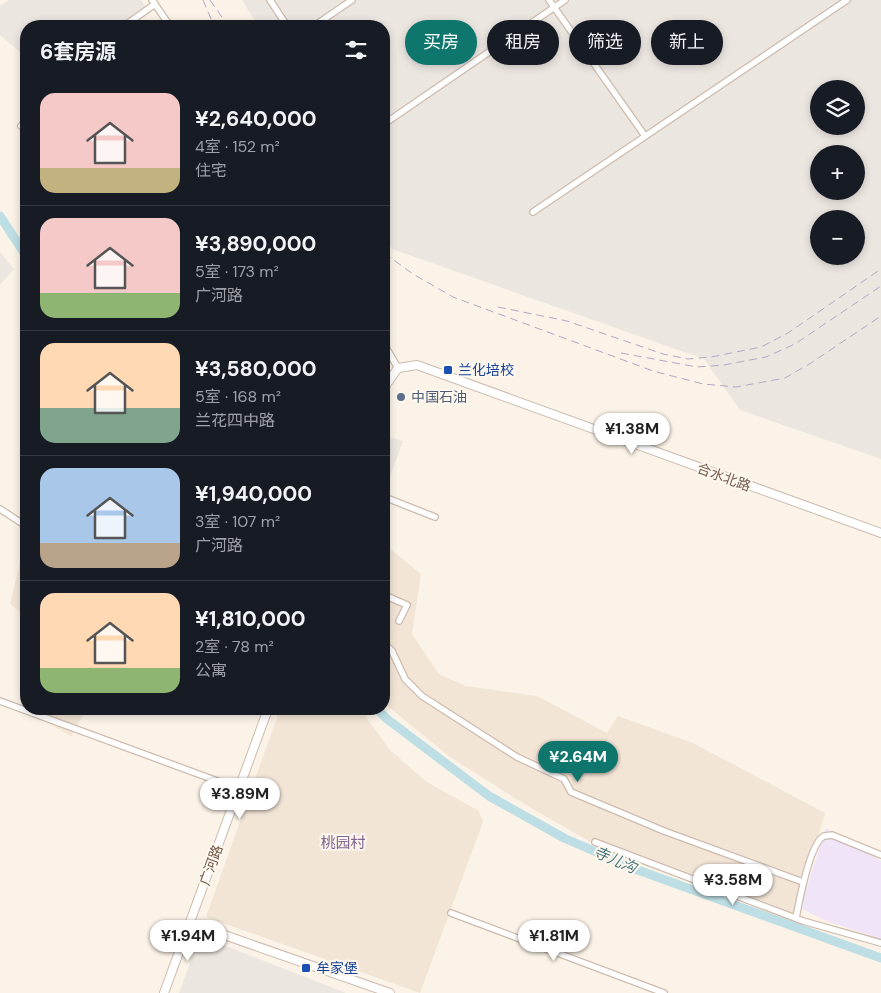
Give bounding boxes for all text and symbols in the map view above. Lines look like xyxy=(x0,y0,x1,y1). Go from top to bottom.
chip: 买房 xyxy=(405,20,477,65)
chip: 租房 xyxy=(487,20,559,65)
chip: 筛选 xyxy=(569,20,641,65)
chip: 新上 xyxy=(651,20,723,65)
icon: filters xyxy=(342,36,370,64)
text: 6套房源 xyxy=(40,38,116,66)
map controls xyxy=(810,80,865,265)
button: layers xyxy=(810,80,865,135)
text: ¥2,640,000 xyxy=(195,105,317,133)
icon: home xyxy=(80,113,140,173)
text: 4室 · 152 m² xyxy=(195,136,280,157)
button: + xyxy=(810,145,865,200)
text: 住宅 xyxy=(195,160,227,181)
button: − xyxy=(810,210,865,265)
text: ¥3,890,000 xyxy=(195,230,316,258)
icon: home xyxy=(80,238,140,298)
text: 5室 · 173 m² xyxy=(195,261,279,282)
text: 广河路 xyxy=(195,285,243,306)
text: ¥3,580,000 xyxy=(195,355,317,383)
place label: 兰化培校 xyxy=(458,361,514,379)
icon: home xyxy=(80,363,140,423)
marker: 兰化培校 xyxy=(442,364,454,376)
text: 5室 · 168 m² xyxy=(195,386,281,407)
place label: 中国石油 xyxy=(411,388,467,406)
marker: 中国石油 xyxy=(395,391,407,403)
text: 兰花四中路 xyxy=(195,410,275,431)
pin: ¥1.38M xyxy=(591,412,673,455)
text: ¥1.38M xyxy=(605,418,659,439)
street label: 合水北路 xyxy=(695,459,753,495)
text: ¥1,940,000 xyxy=(195,480,312,508)
icon: home xyxy=(80,488,140,548)
text: 3室 · 107 m² xyxy=(195,511,280,532)
text: 广河路 xyxy=(195,535,243,556)
text: ¥1,810,000 xyxy=(195,605,306,633)
icon: home xyxy=(80,613,140,673)
text: 2室 · 78 m² xyxy=(195,636,274,657)
text: 公寓 xyxy=(195,660,227,681)
pin: ¥2.64M xyxy=(537,740,619,783)
text: ¥2.64M xyxy=(549,746,607,767)
pin: ¥3.89M xyxy=(199,778,281,820)
text: ¥3.89M xyxy=(211,783,269,804)
district label: 桃园村 xyxy=(320,833,366,853)
street label: 广河路 xyxy=(195,842,227,888)
water label: 寺儿沟 xyxy=(590,842,641,879)
pin: ¥3.58M xyxy=(692,864,774,906)
text: ¥3.58M xyxy=(704,869,762,890)
pin: ¥1.94M xyxy=(147,920,229,962)
pin: ¥1.81M xyxy=(513,920,595,962)
text: ¥1.94M xyxy=(161,925,215,946)
text: ¥1.81M xyxy=(529,925,579,946)
place label: 牟家堡 xyxy=(316,959,358,977)
marker: 牟家堡 xyxy=(300,962,312,974)

